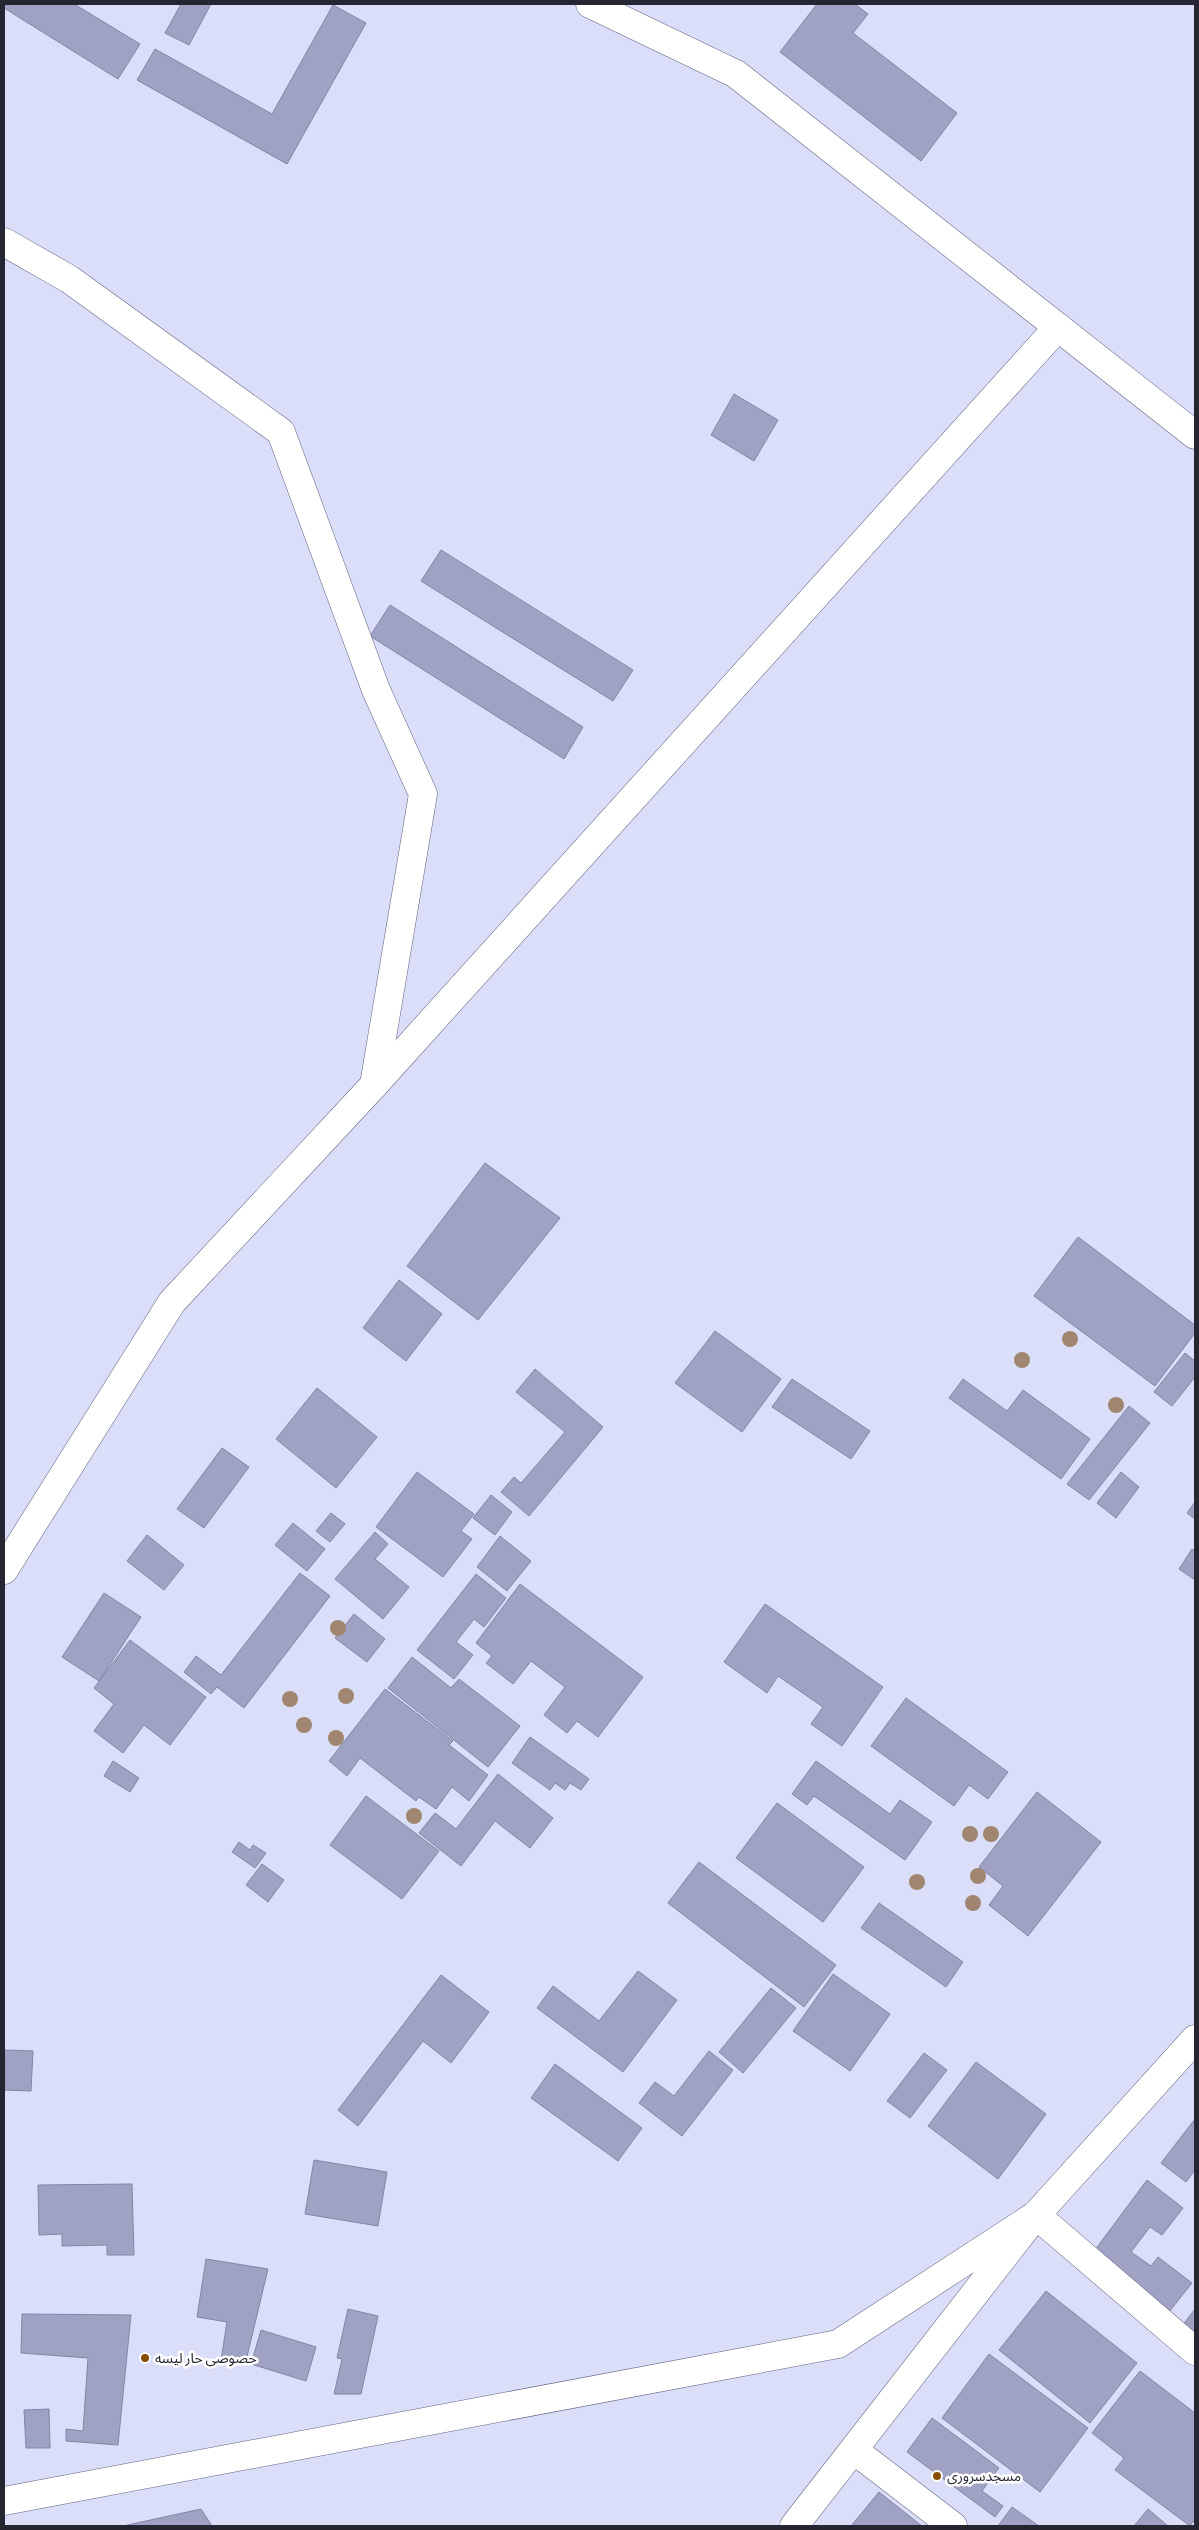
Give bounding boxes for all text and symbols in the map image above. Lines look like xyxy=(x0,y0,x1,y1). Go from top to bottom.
place label: حصوصی حار لیسه xyxy=(155,2349,257,2367)
marker: حصوصی حار لیسه xyxy=(139,2352,151,2364)
place label: مسجدسروری xyxy=(947,2467,1021,2485)
marker: مسجدسروری xyxy=(931,2470,943,2482)

